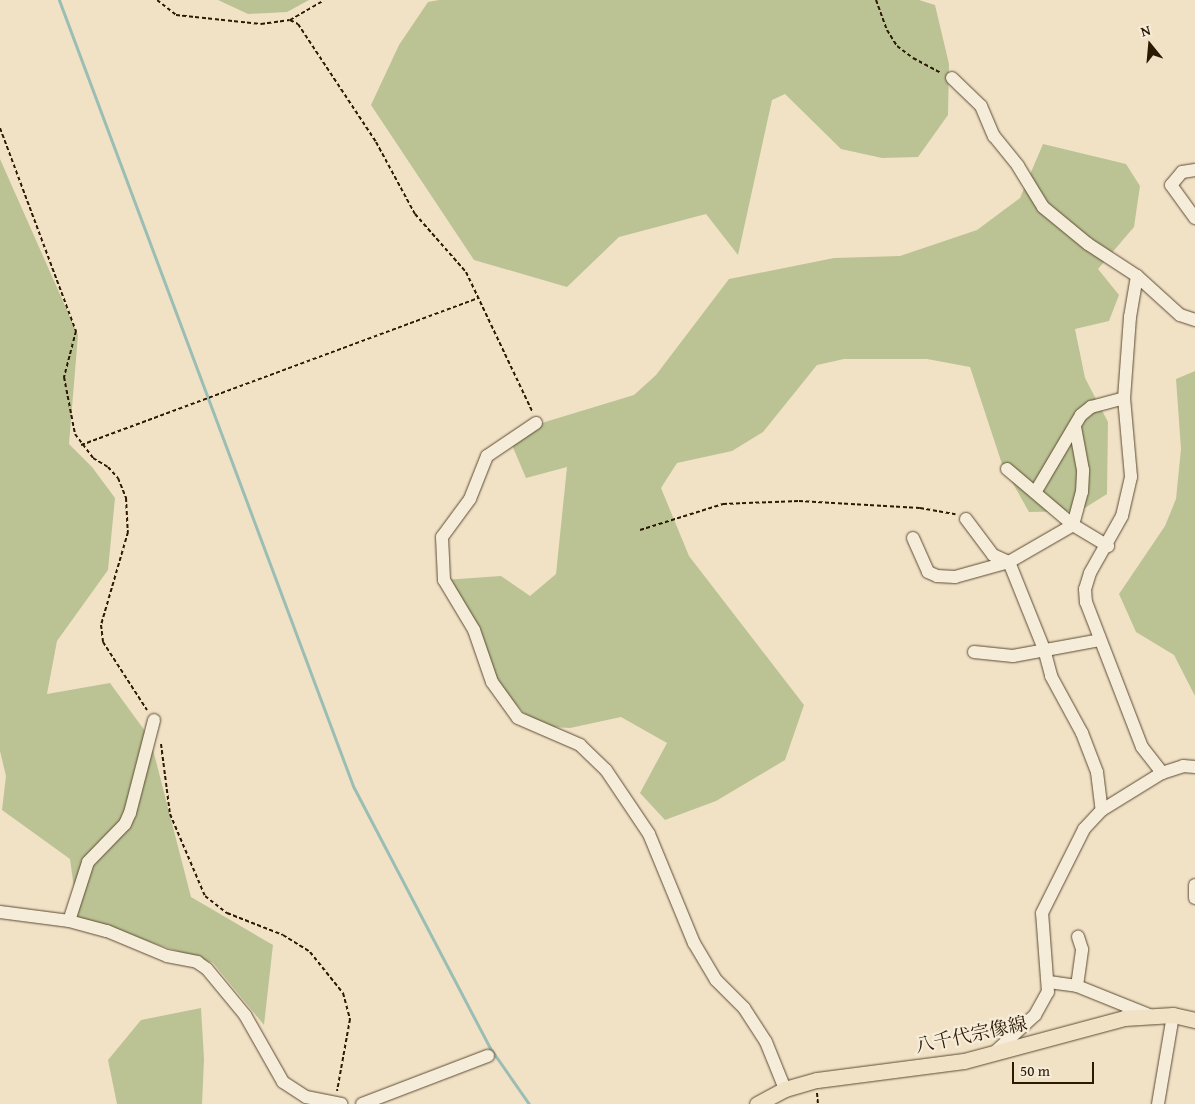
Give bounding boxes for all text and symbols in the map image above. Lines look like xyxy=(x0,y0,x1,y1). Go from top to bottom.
north arrow xyxy=(1125,20,1175,70)
text: N xyxy=(1138,20,1153,42)
street label: 八千代宗像線 xyxy=(913,1012,1029,1058)
scale bar xyxy=(1015,1052,1098,1084)
text: 50 m xyxy=(1020,1060,1050,1081)

